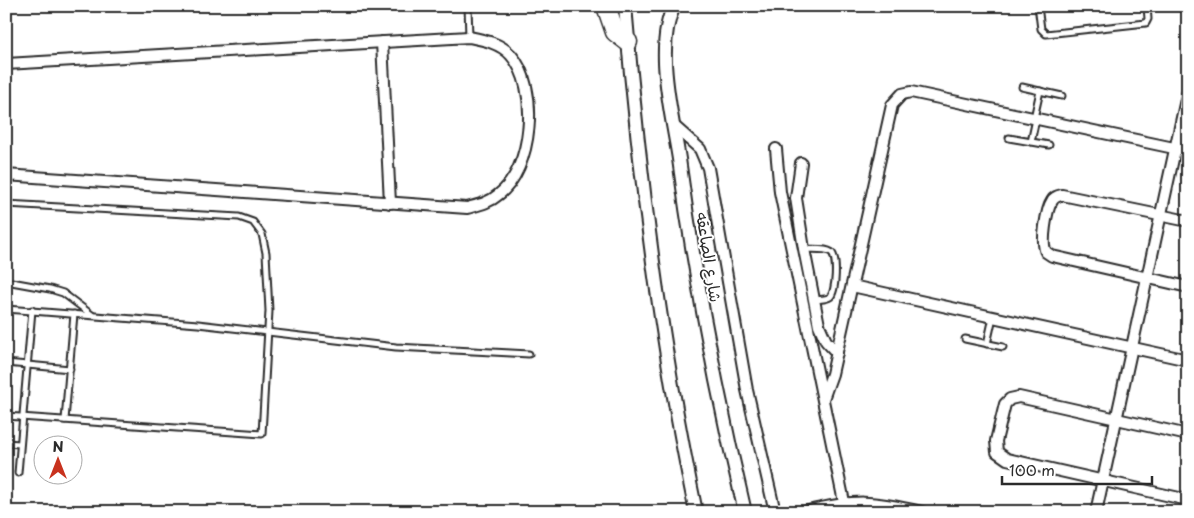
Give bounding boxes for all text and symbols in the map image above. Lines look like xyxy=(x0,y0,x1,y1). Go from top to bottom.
street label: شارع الصاعقه xyxy=(690,210,729,304)
north arrow xyxy=(32,436,82,486)
text: N xyxy=(52,436,64,457)
scale bar xyxy=(1002,453,1152,485)
text: 100 m xyxy=(1009,458,1055,481)

